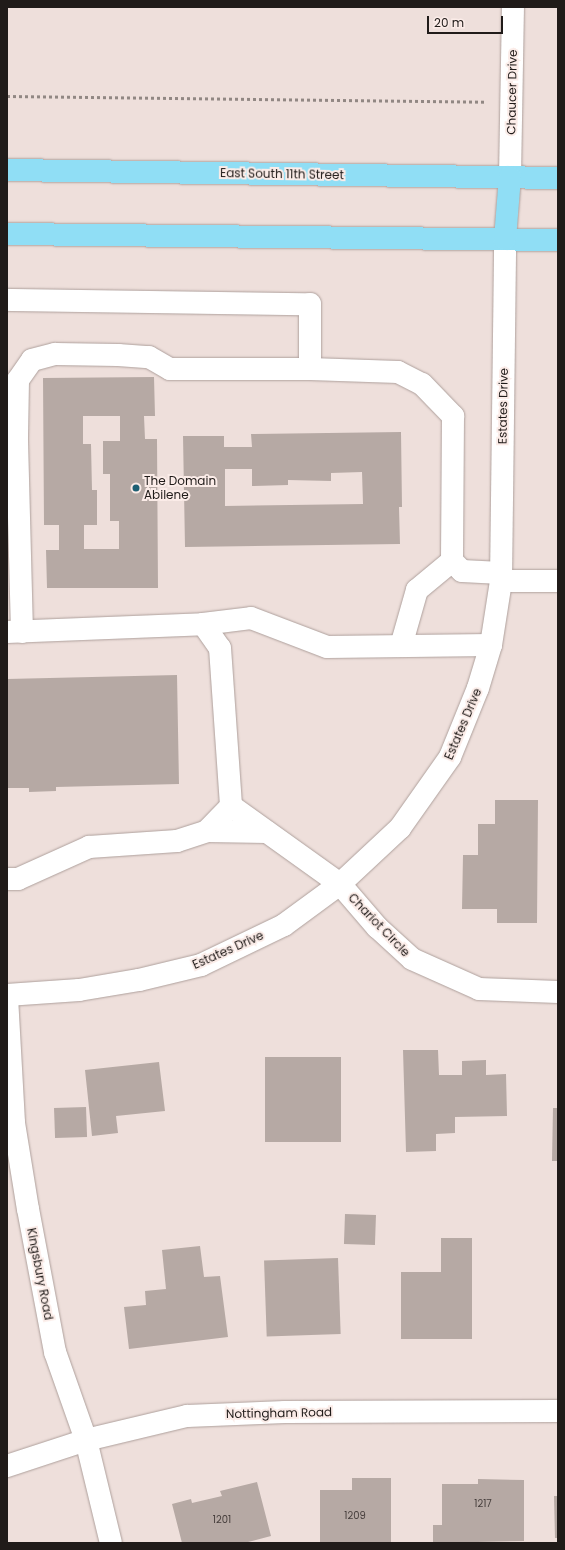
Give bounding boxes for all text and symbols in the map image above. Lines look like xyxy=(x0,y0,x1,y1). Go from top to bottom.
scale bar xyxy=(429,8,505,34)
text: 20 m xyxy=(434,14,464,31)
street label: Chaucer Drive xyxy=(504,49,520,135)
street label: East South 11th Street xyxy=(220,166,344,182)
street label: Estates Drive xyxy=(495,368,511,444)
place label: The Domain Abilene xyxy=(144,474,216,502)
marker: The Domain Abilene xyxy=(131,483,141,493)
street label: Estates Drive xyxy=(441,686,485,762)
street label: Chariot Circle xyxy=(345,890,413,960)
street label: Estates Drive xyxy=(190,928,266,972)
street label: Kingsbury Road xyxy=(24,1227,56,1321)
street label: Nottingham Road xyxy=(226,1405,332,1421)
house number: 1217 xyxy=(474,1498,492,1510)
house number: 1209 xyxy=(344,1510,366,1522)
house number: 1201 xyxy=(213,1514,231,1526)

